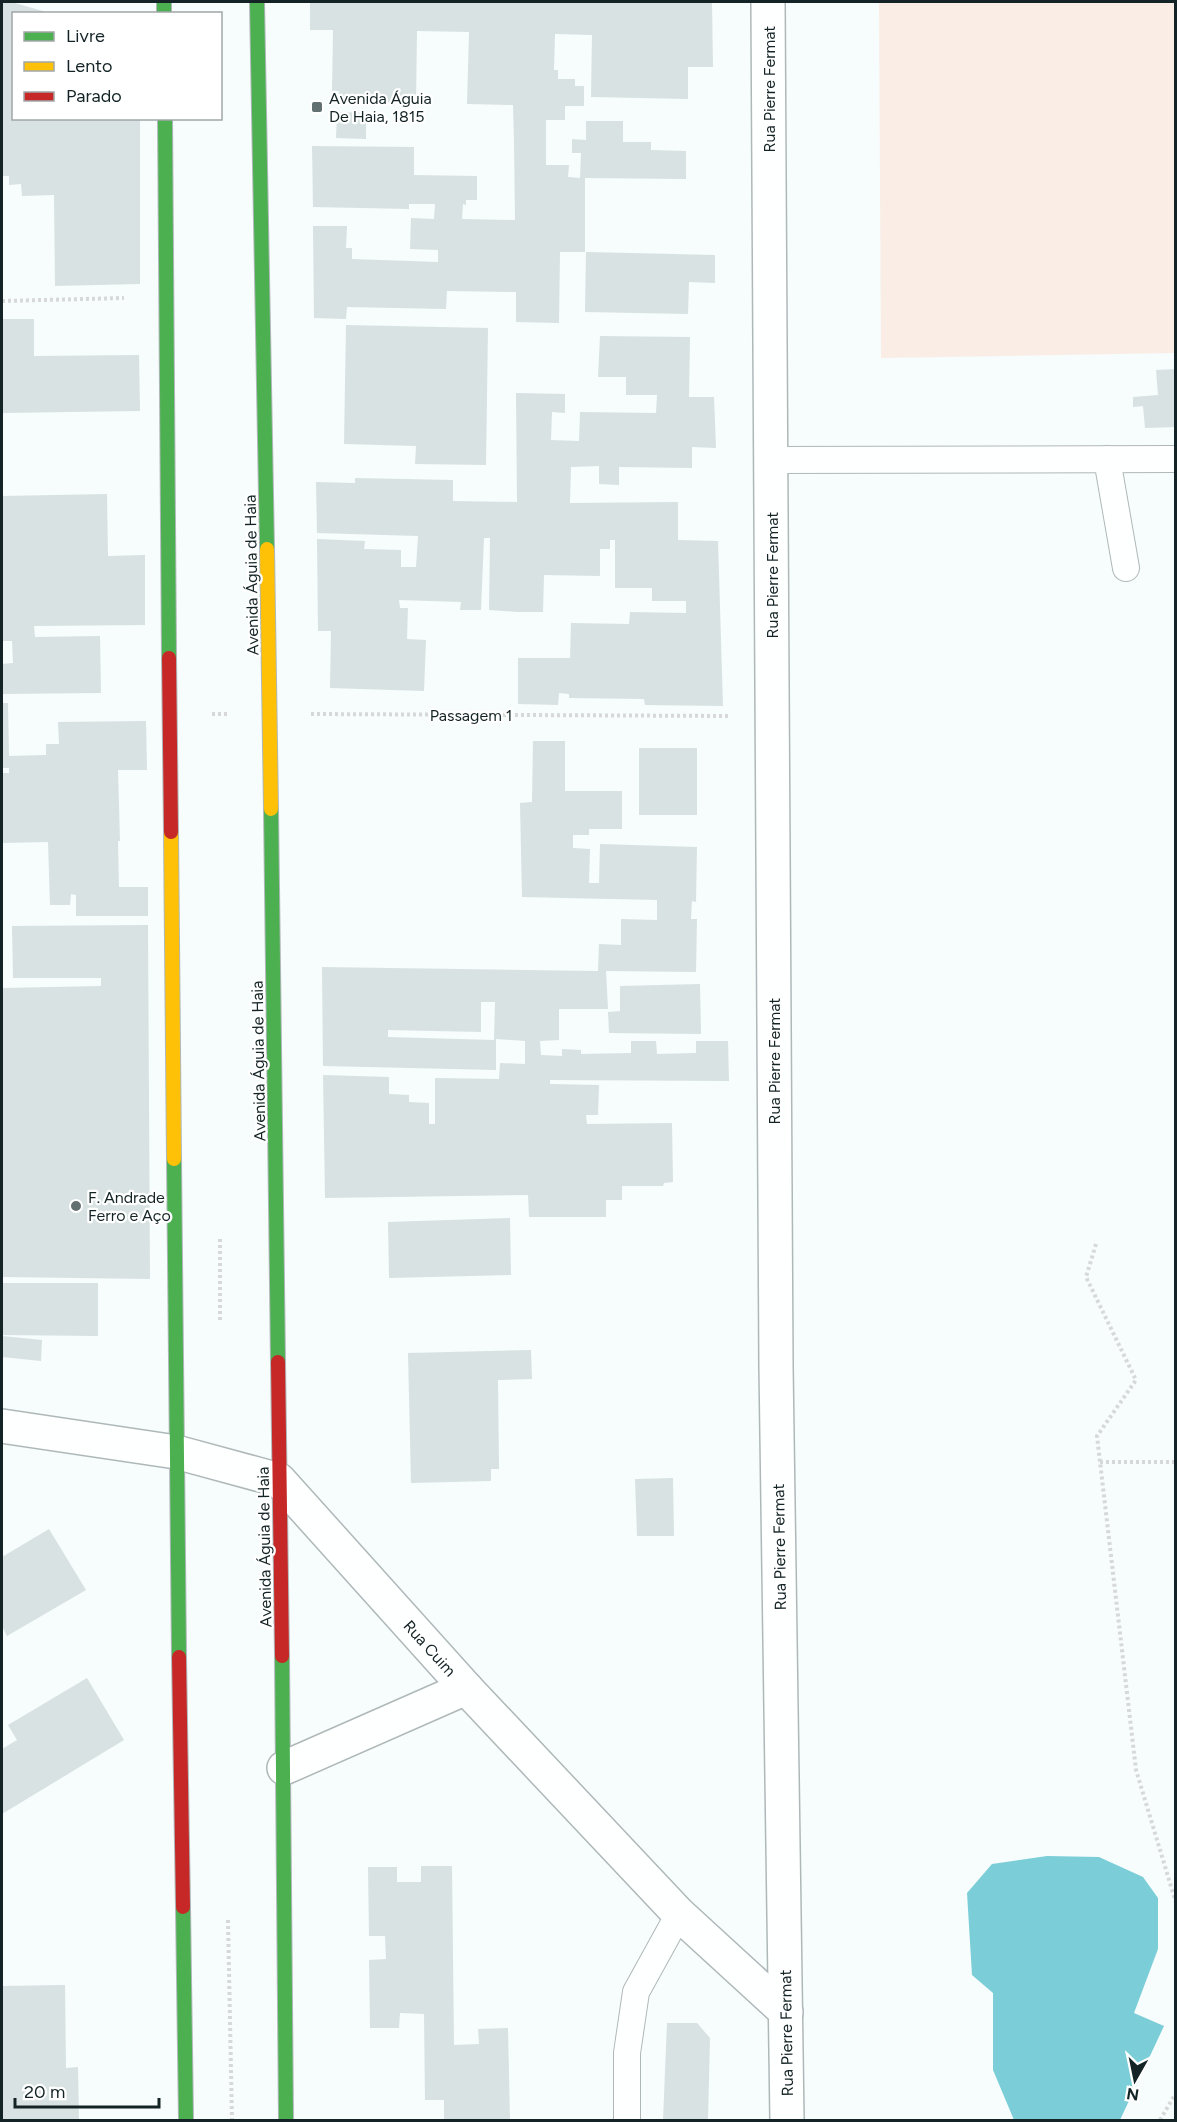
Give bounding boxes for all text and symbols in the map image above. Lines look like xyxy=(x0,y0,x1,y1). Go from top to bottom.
legend xyxy=(12,12,222,120)
text: Livre xyxy=(66,25,105,47)
street label: Rua Pierre Fermat xyxy=(760,26,779,152)
text: Lento xyxy=(66,55,112,77)
text: Parado xyxy=(66,85,122,107)
place label: Avenida Águia De Haia, 1815 xyxy=(329,89,432,126)
marker: Avenida Águia De Haia, 1815 xyxy=(310,100,324,114)
street label: Avenida Águia de Haia xyxy=(241,494,262,656)
street label: Rua Pierre Fermat xyxy=(763,512,782,638)
street label: Passagem 1 xyxy=(430,706,512,725)
street label: Avenida Águia de Haia xyxy=(248,980,269,1142)
street label: Rua Pierre Fermat xyxy=(765,998,784,1124)
place label: F. Andrade Ferro e Aço xyxy=(88,1188,171,1225)
marker: F. Andrade Ferro e Aço xyxy=(69,1199,83,1213)
street label: Avenida Águia de Haia xyxy=(254,1466,275,1628)
street label: Rua Pierre Fermat xyxy=(769,1483,790,1611)
street label: Rua Cuim xyxy=(400,1616,460,1680)
street label: Rua Pierre Fermat xyxy=(776,1969,797,2097)
north arrow xyxy=(1105,2050,1165,2110)
scale bar xyxy=(15,2071,159,2109)
text: 20 m xyxy=(24,2081,65,2103)
text: N xyxy=(1125,2084,1140,2105)

